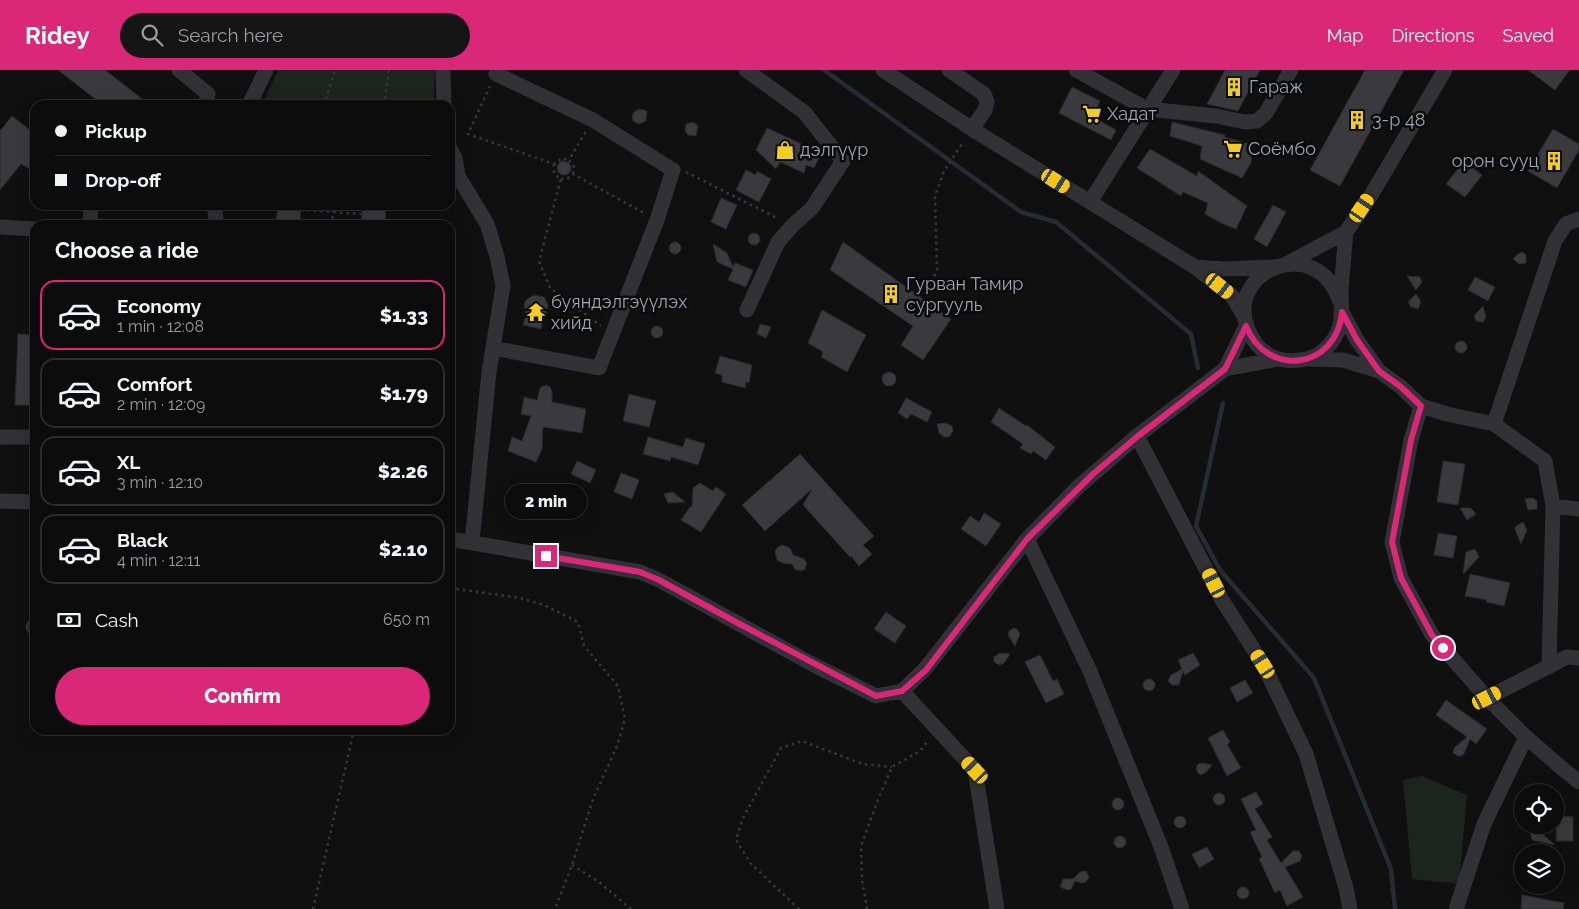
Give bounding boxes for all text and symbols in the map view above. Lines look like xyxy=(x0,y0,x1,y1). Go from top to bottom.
search box xyxy=(120,13,470,58)
text: Ridey xyxy=(25,21,90,50)
icon: search xyxy=(138,21,166,49)
text: Search here xyxy=(178,24,283,46)
text: Map xyxy=(1327,25,1363,46)
text: Directions xyxy=(1391,25,1475,46)
text: Saved xyxy=(1503,25,1554,46)
building icon: Гараж xyxy=(1223,76,1245,98)
place label: Гараж xyxy=(1249,76,1303,97)
supermarket icon: Хадат xyxy=(1081,103,1103,125)
place label: Хадат xyxy=(1107,103,1157,124)
building icon: 3-р 48 xyxy=(1346,109,1368,131)
place label: 3-р 48 xyxy=(1372,109,1425,130)
text: Pickup xyxy=(85,120,147,142)
supermarket icon: Соёмбо xyxy=(1222,138,1244,160)
place label: Соёмбо xyxy=(1248,138,1316,159)
shop icon: дэлгүүр xyxy=(774,139,796,161)
place label: дэлгүүр xyxy=(800,139,868,160)
place label: орон сууц xyxy=(1452,150,1539,171)
building icon: орон сууц xyxy=(1543,150,1565,172)
car xyxy=(1039,167,1072,195)
text: Drop-off xyxy=(85,169,161,191)
car xyxy=(1347,191,1376,225)
text: Choose a ride xyxy=(55,237,199,263)
car xyxy=(1203,271,1236,301)
place label: Гурван Тамир сургууль xyxy=(906,273,1023,315)
building icon: Гурван Тамир сургууль xyxy=(880,283,902,305)
place label: буяндэлгэүүлэх хийд xyxy=(551,291,687,333)
icon: car xyxy=(57,293,102,338)
text: Economy xyxy=(117,295,201,317)
temple icon: буяндэлгэүүлэх хийд xyxy=(525,301,547,323)
text: $1.33 xyxy=(380,304,428,326)
text: 1 min · 12:08 xyxy=(117,317,204,336)
icon: car xyxy=(57,371,102,416)
text: Comfort xyxy=(117,373,192,395)
text: $1.79 xyxy=(380,382,428,404)
text: 2 min · 12:09 xyxy=(117,395,205,414)
icon: car xyxy=(57,449,102,494)
text: XL xyxy=(117,451,140,473)
text: $2.26 xyxy=(378,460,428,482)
text: 3 min · 12:10 xyxy=(117,473,203,492)
callout: 2 min xyxy=(505,484,587,518)
text: 2 min xyxy=(525,492,567,511)
icon: car xyxy=(57,527,102,572)
text: Black xyxy=(117,529,168,551)
text: $2.10 xyxy=(379,538,428,560)
route end xyxy=(535,545,557,567)
text: 4 min · 12:11 xyxy=(117,551,200,570)
car xyxy=(1200,566,1227,600)
icon: cash xyxy=(55,606,83,634)
text: Cash xyxy=(95,609,139,631)
text: 650 m xyxy=(383,610,430,629)
route start xyxy=(1432,637,1454,659)
car xyxy=(1248,647,1277,681)
button: Confirm xyxy=(55,667,430,725)
car xyxy=(1470,685,1503,711)
car xyxy=(959,754,990,786)
map controls xyxy=(1514,784,1564,894)
button: locate xyxy=(1514,784,1564,834)
button: layers xyxy=(1514,844,1564,894)

